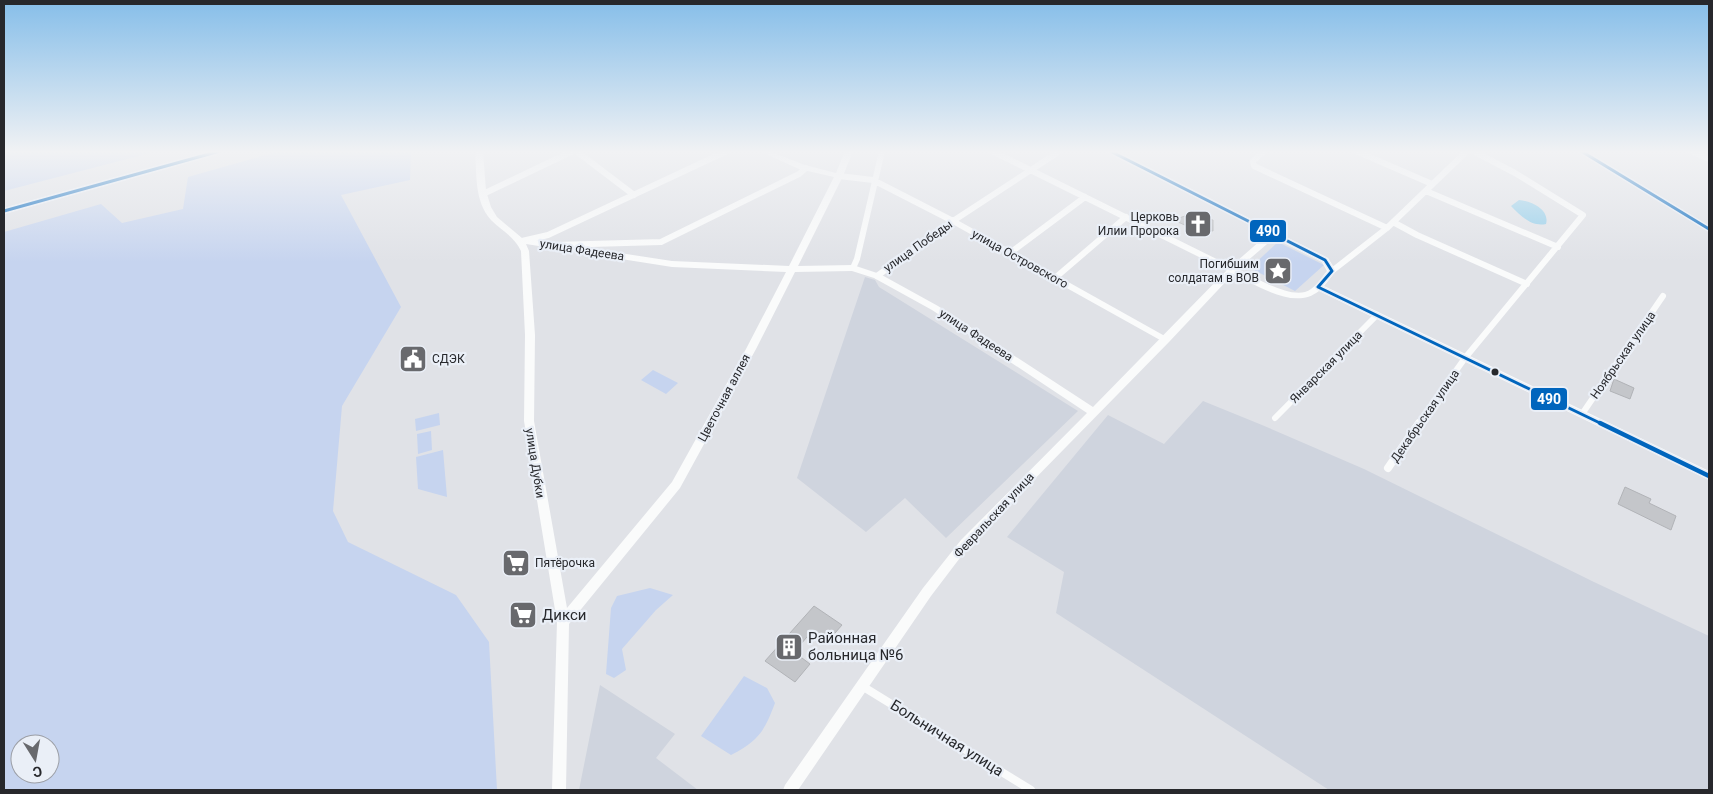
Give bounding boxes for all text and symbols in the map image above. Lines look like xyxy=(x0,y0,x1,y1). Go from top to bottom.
church icon: Церковь Илии Пророка xyxy=(1183,209,1213,239)
place label: Церковь Илии Пророка xyxy=(1098,210,1179,238)
street label: улица Победы xyxy=(881,217,955,275)
line badge: 490 xyxy=(1249,219,1287,243)
text: 490 xyxy=(1256,223,1280,239)
street label: улица Островского xyxy=(969,227,1071,291)
street label: улица Фадеева xyxy=(539,236,625,264)
place icon: Погибшим солдатам в ВОВ xyxy=(1263,256,1293,286)
place label: Погибшим солдатам в ВОВ xyxy=(1168,257,1259,285)
street label: улица Фадеева xyxy=(937,306,1015,364)
street label: Ноябрьская улица xyxy=(1588,309,1658,401)
street label: Январская улица xyxy=(1287,328,1365,406)
public building icon: СДЭК xyxy=(398,344,428,374)
place label: СДЭК xyxy=(432,352,465,366)
street label: Цветочная аллея xyxy=(695,352,753,444)
street label: Декабрьская улица xyxy=(1388,367,1462,465)
unlabelled marker xyxy=(1490,367,1500,377)
line badge: 490 xyxy=(1530,387,1568,411)
text: 490 xyxy=(1537,391,1561,407)
street label: улица Дубки xyxy=(523,427,547,499)
street label: Февральская улица xyxy=(951,470,1037,560)
supermarket icon: Пятёрочка xyxy=(501,548,531,578)
place label: Пятёрочка xyxy=(535,556,595,570)
supermarket icon: Дикси xyxy=(508,600,538,630)
place label: Дикси xyxy=(542,606,586,624)
place label: Районная больница №6 xyxy=(808,629,904,664)
building icon: Районная больница №6 xyxy=(774,632,804,662)
street label: Больничная улица xyxy=(887,696,1007,780)
north arrow xyxy=(10,734,60,784)
text: С xyxy=(31,763,44,780)

